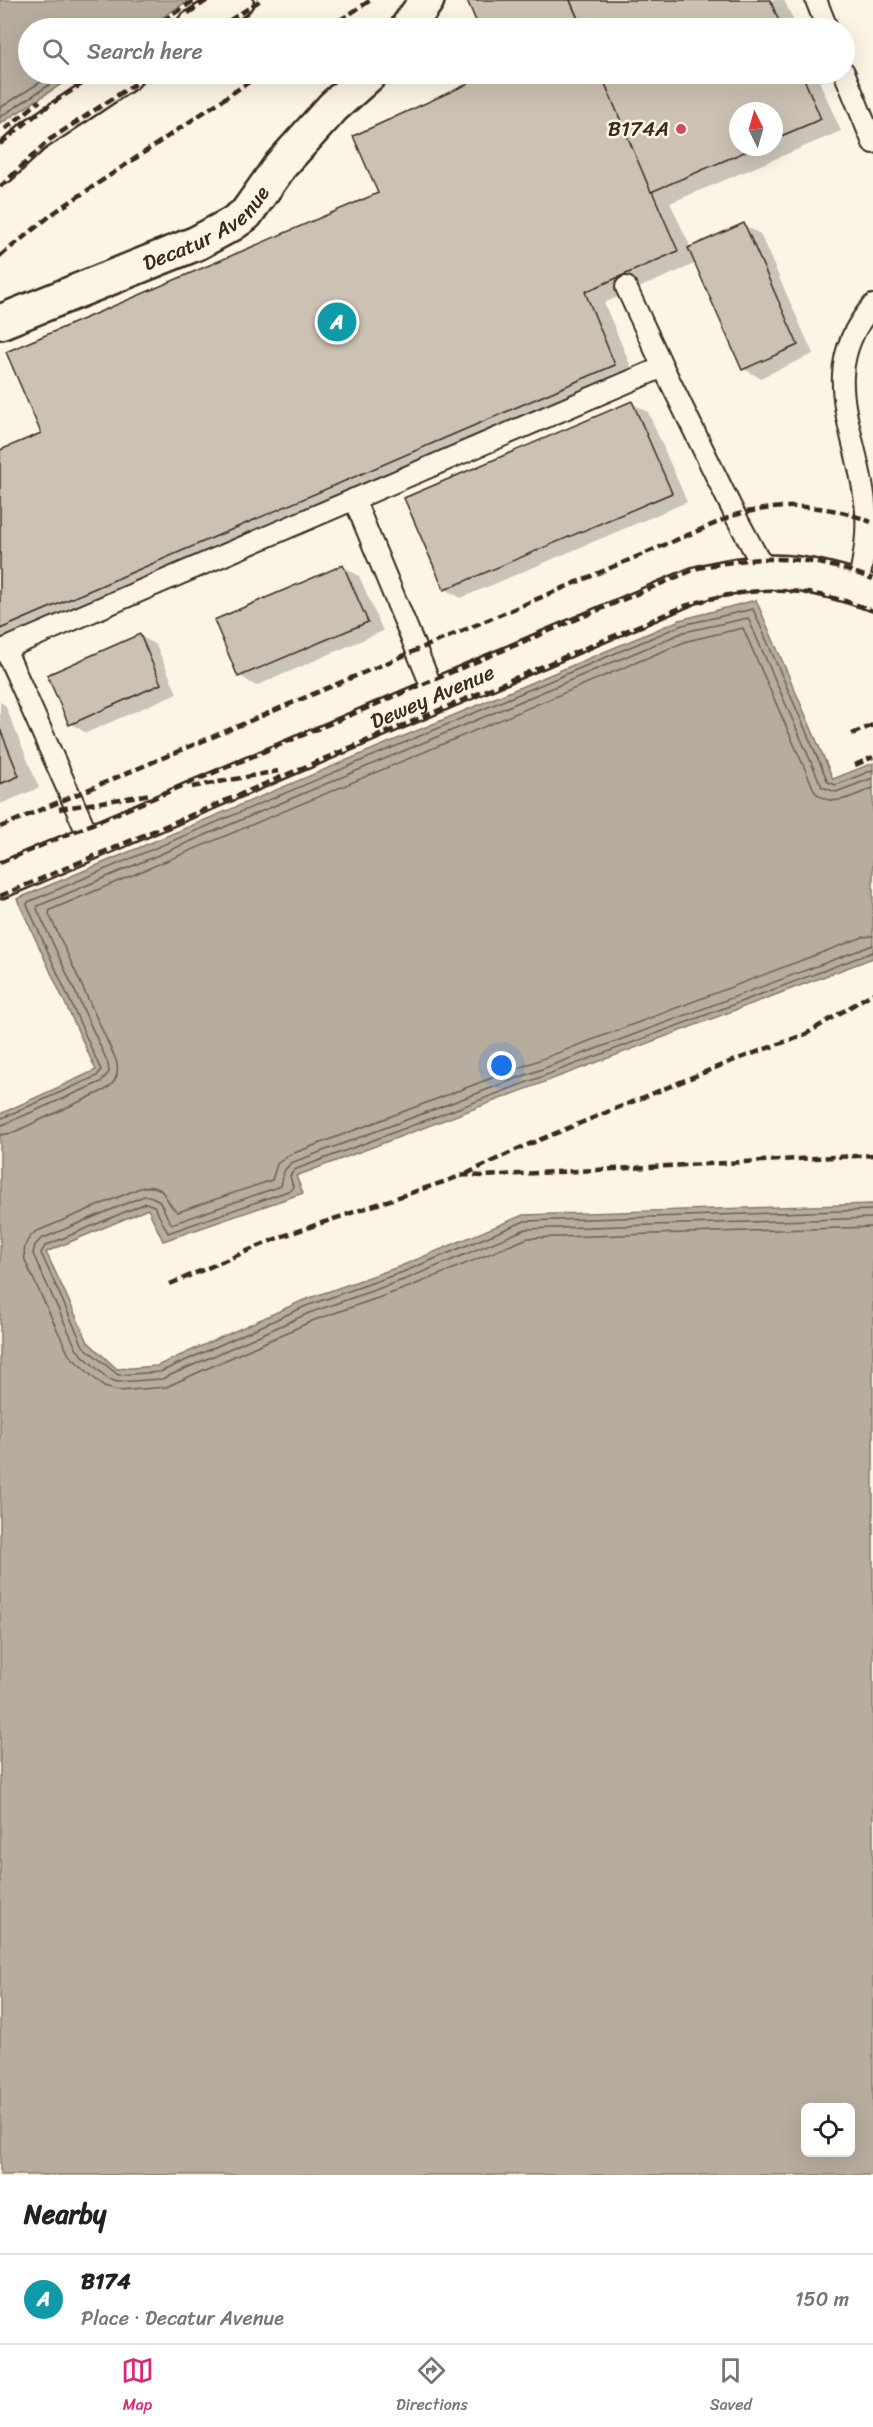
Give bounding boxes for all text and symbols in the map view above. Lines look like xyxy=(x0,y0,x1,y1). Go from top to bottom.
search box xyxy=(18,18,855,84)
text: Search here xyxy=(87,32,203,71)
icon: search xyxy=(39,35,72,68)
north arrow xyxy=(729,102,783,156)
place label: B174A xyxy=(608,110,669,148)
marker: B174A xyxy=(674,122,688,136)
street label: Decatur Avenue xyxy=(137,177,280,282)
pin: A xyxy=(318,300,356,344)
street label: Dewey Avenue xyxy=(364,653,501,740)
your location xyxy=(487,1051,516,1080)
map controls xyxy=(801,2103,855,2157)
button: locate xyxy=(801,2103,855,2157)
text: Nearby xyxy=(24,2191,106,2237)
text: B174 xyxy=(81,2262,131,2301)
text: A xyxy=(37,2282,50,2317)
text: 150 m xyxy=(795,2282,849,2317)
text: Place · Decatur Avenue xyxy=(81,2301,284,2336)
tab: Map xyxy=(121,2354,154,2419)
tab: Directions xyxy=(396,2354,468,2419)
tab: Saved xyxy=(710,2354,752,2419)

